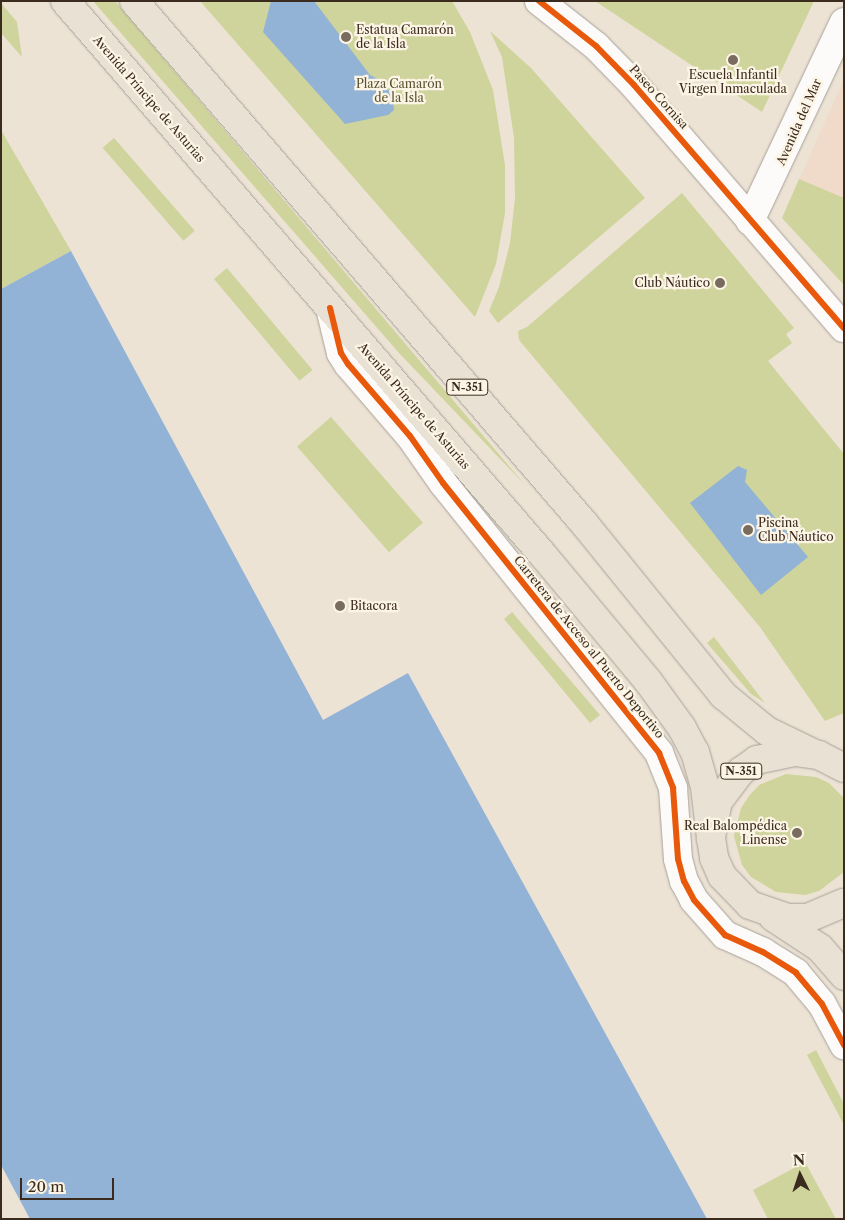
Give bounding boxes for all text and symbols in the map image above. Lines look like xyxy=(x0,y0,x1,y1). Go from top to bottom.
place label: Estatua Camarón de la Isla xyxy=(356,23,454,51)
marker: Estatua Camarón de la Isla xyxy=(340,31,352,43)
street label: Avenida Príncipe de Asturias xyxy=(90,33,208,165)
marker: Escuela Infantil Virgen Inmaculada xyxy=(727,54,739,66)
street label: Paseo Cornisa xyxy=(627,62,691,132)
place label: Escuela Infantil Virgen Inmaculada xyxy=(679,68,787,96)
street label: Avenida del Mar xyxy=(773,76,825,168)
park label: Plaza Camarón de la Isla xyxy=(356,77,442,105)
place label: Club Náutico xyxy=(634,276,710,290)
marker: Club Náutico xyxy=(714,277,726,289)
street label: Avenida Príncipe de Asturias xyxy=(355,340,473,472)
road number: N-351 xyxy=(446,378,488,396)
place label: Piscina Club Náutico xyxy=(758,516,834,544)
marker: Piscina Club Náutico xyxy=(742,524,754,536)
street label: Carretera de Acceso al Puerto Deportivo xyxy=(511,553,667,741)
place label: Bitacora xyxy=(350,599,398,613)
marker: Bitacora xyxy=(334,600,346,612)
road number: N-351 xyxy=(720,762,762,779)
place label: Real Balompédica Linense xyxy=(684,819,787,847)
marker: Real Balompédica Linense xyxy=(791,827,803,839)
north arrow xyxy=(775,1150,825,1200)
text: N xyxy=(792,1151,806,1169)
scale bar xyxy=(22,1168,116,1200)
text: 20 m xyxy=(28,1177,64,1196)

